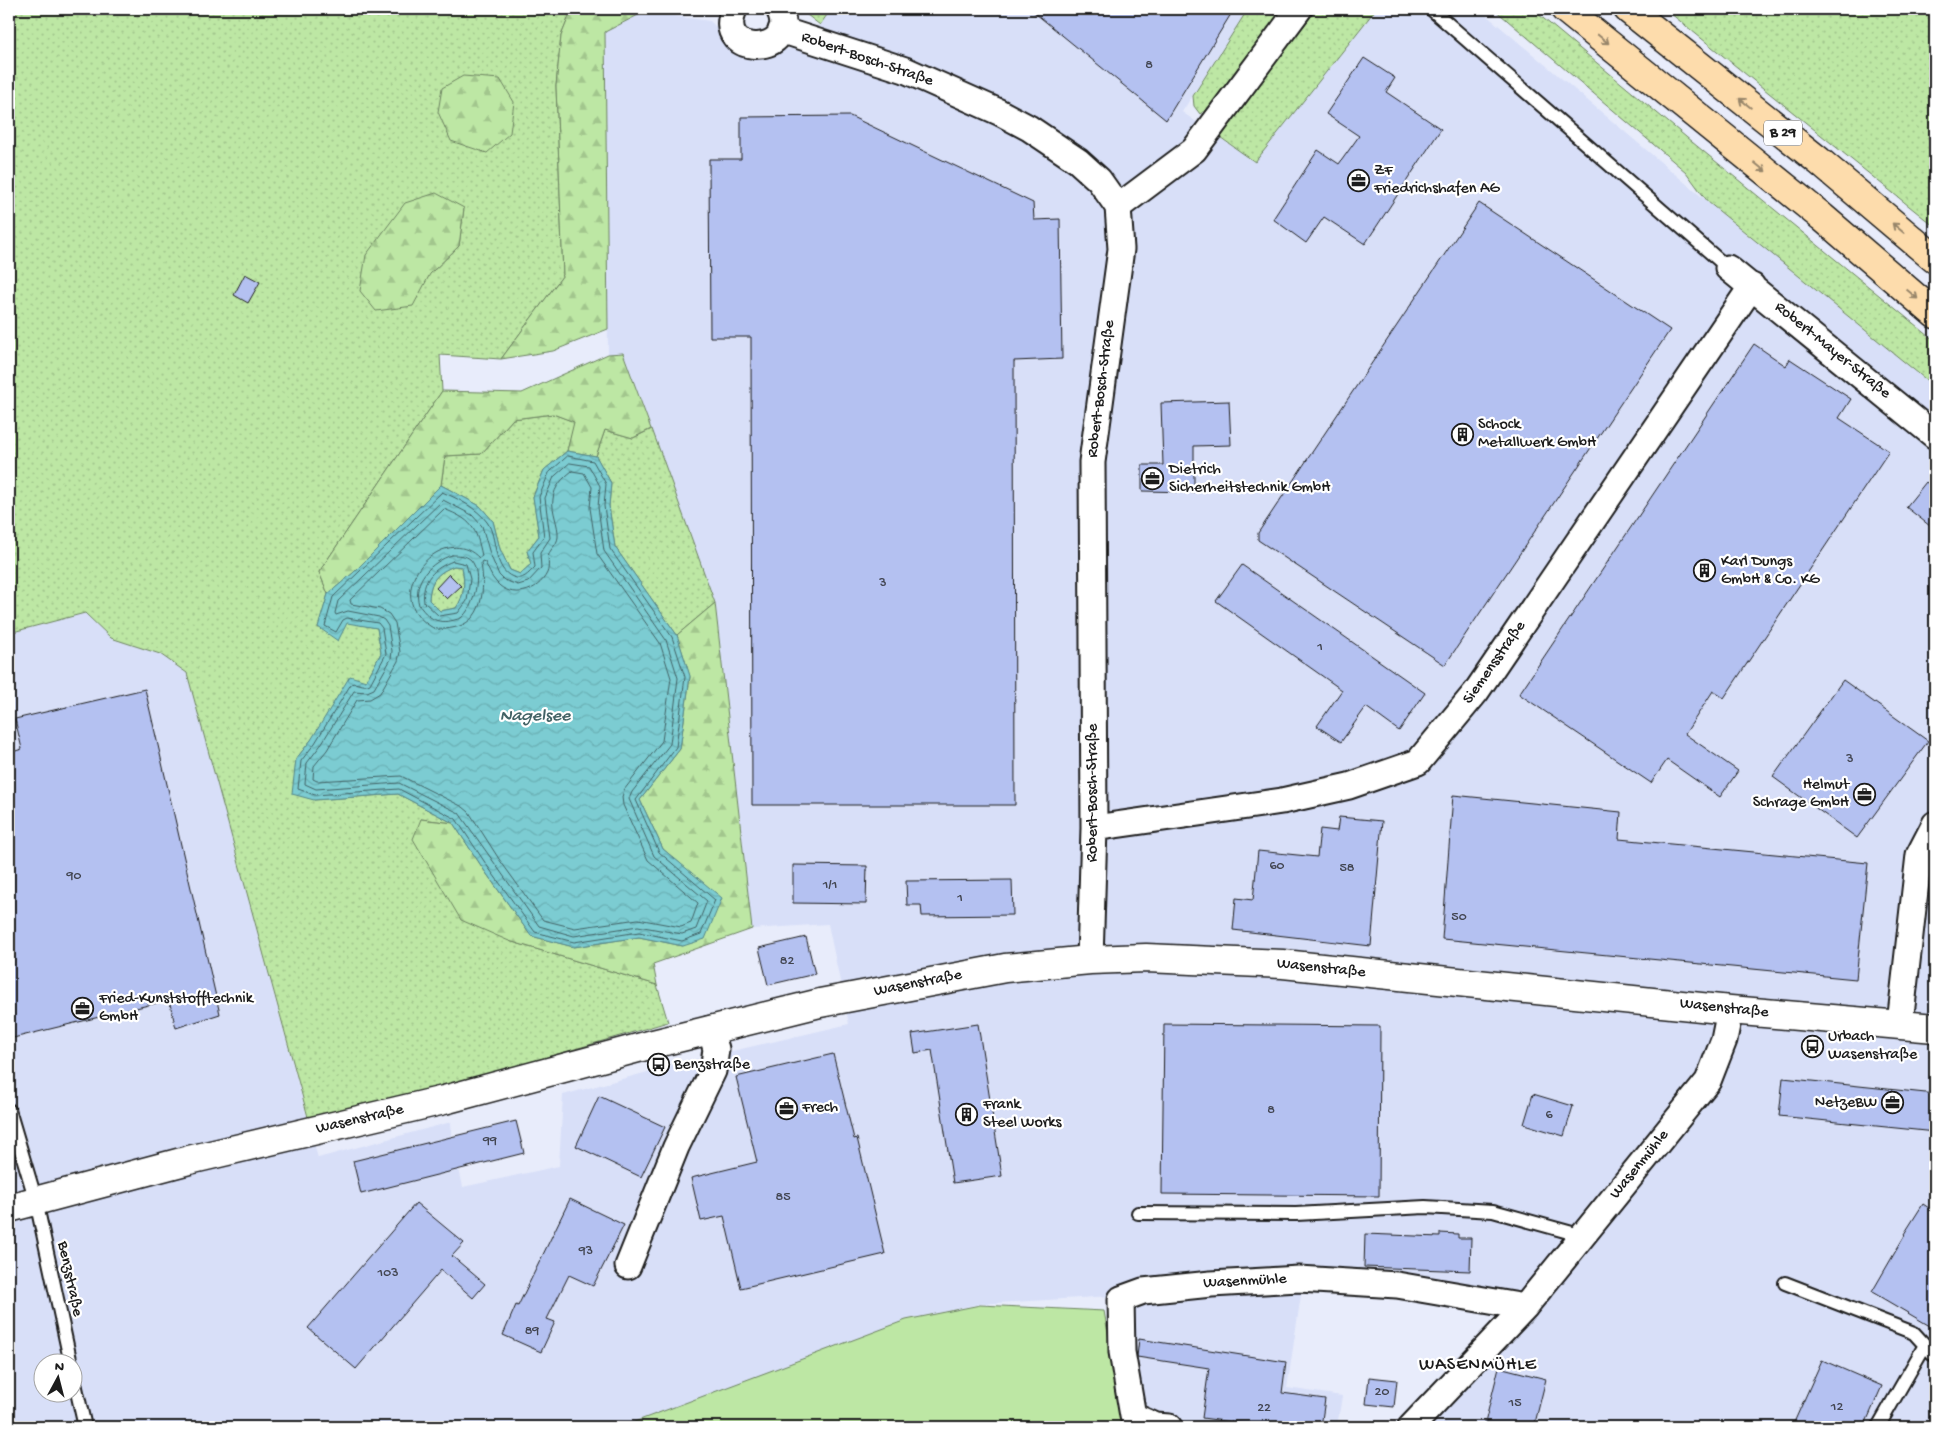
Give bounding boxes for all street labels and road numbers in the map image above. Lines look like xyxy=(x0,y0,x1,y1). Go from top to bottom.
street label: Robert-Bosch-Straße xyxy=(798,28,936,92)
road number: B 29 xyxy=(1764,120,1802,146)
street label: Robert-Mayer-Straße xyxy=(1770,298,1894,404)
street label: Robert-Bosch-Straße xyxy=(1084,318,1120,459)
street label: Siemensstraße xyxy=(1459,617,1531,708)
street label: Robert-Bosch-Straße xyxy=(1084,723,1103,862)
street label: Wasenstraße xyxy=(1276,955,1367,983)
street label: Wasenstraße xyxy=(872,966,964,1002)
street label: Wasenstraße xyxy=(1679,995,1770,1023)
street label: Wasenstraße xyxy=(314,1101,406,1139)
street label: Wasenmühle xyxy=(1606,1126,1674,1203)
street label: Benzstraße xyxy=(52,1239,86,1319)
street label: Wasenmühle xyxy=(1203,1270,1288,1294)

